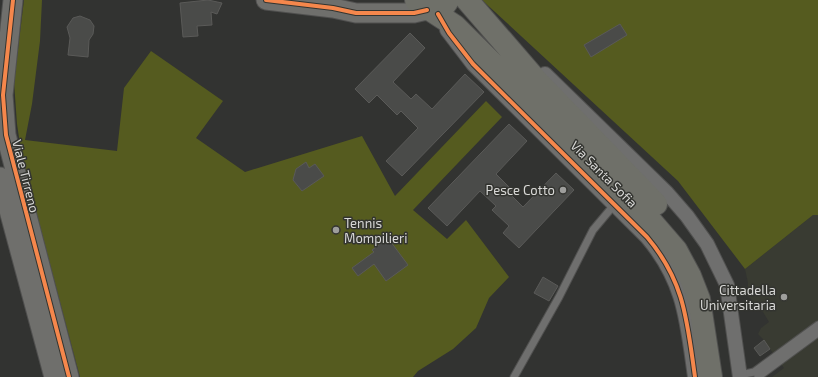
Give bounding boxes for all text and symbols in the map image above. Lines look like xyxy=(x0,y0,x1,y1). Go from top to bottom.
street label: Via Santa Sofia xyxy=(567,137,641,211)
street label: Viale Tirreno xyxy=(9,138,43,214)
place label: Pesce Cotto xyxy=(486,182,555,198)
marker: Pesce Cotto xyxy=(558,185,568,195)
place label: Tennis Mompilieri xyxy=(344,215,407,246)
marker: Tennis Mompilieri xyxy=(331,225,341,235)
place label: Cittadella Universitaria xyxy=(700,282,776,313)
marker: Cittadella Universitaria xyxy=(779,292,789,302)

